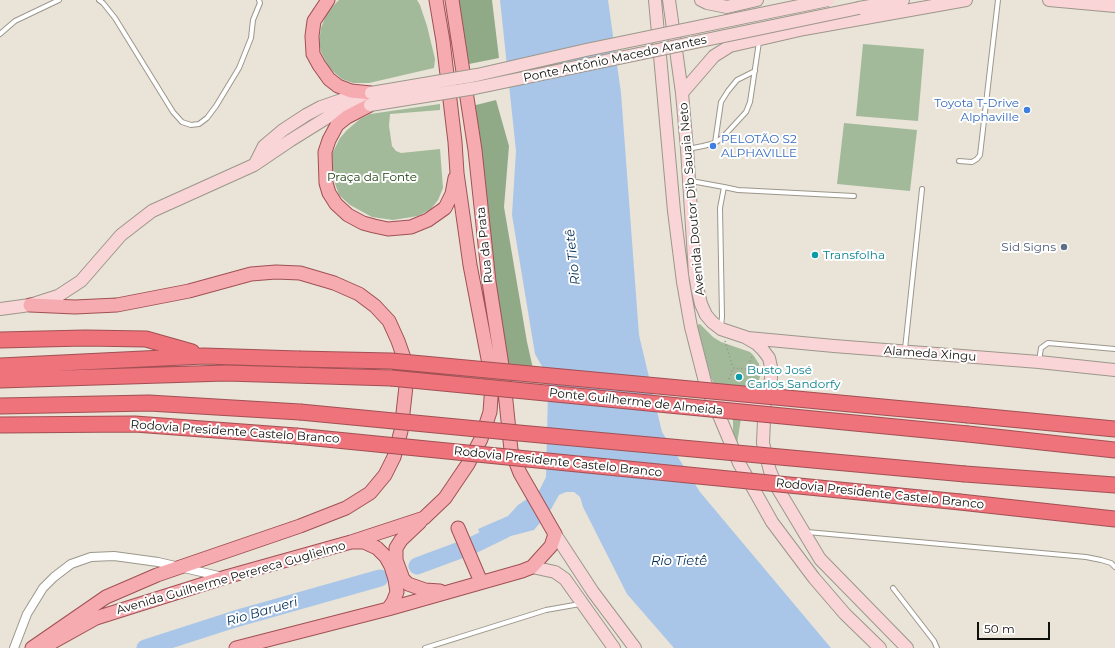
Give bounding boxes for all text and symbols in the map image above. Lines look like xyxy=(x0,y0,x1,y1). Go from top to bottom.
street label: Ponte Antônio Macedo Arantes xyxy=(522,33,708,85)
place label: Toyota T-Drive Alphaville xyxy=(934,96,1019,124)
street label: Avenida Doutor Dib Sauaia Neto xyxy=(676,102,708,296)
marker: Toyota T-Drive Alphaville xyxy=(1022,105,1032,115)
place label: PELOTÃO S2 ALPHAVILLE xyxy=(721,132,797,160)
marker: PELOTÃO S2 ALPHAVILLE xyxy=(708,141,718,151)
park label: Praça da Fonte xyxy=(327,170,417,184)
street label: Rua da Prata xyxy=(474,206,496,284)
water label: Rio Tietê xyxy=(562,228,584,286)
place label: Sid Signs xyxy=(1001,240,1056,254)
marker: Sid Signs xyxy=(1059,242,1069,252)
place label: Transfolha xyxy=(823,248,885,262)
marker: Transfolha xyxy=(810,250,820,260)
street label: Alameda Xingu xyxy=(883,344,977,364)
place label: Busto José Carlos Sandorfy xyxy=(747,363,840,391)
marker: Busto José Carlos Sandorfy xyxy=(734,372,744,382)
street label: Ponte Guilherme de Almeida xyxy=(548,386,724,418)
street label: Rodovia Presidente Castelo Branco xyxy=(130,418,340,446)
street label: Rodovia Presidente Castelo Branco xyxy=(453,444,663,480)
street label: Rodovia Presidente Castelo Branco xyxy=(775,476,985,512)
street label: Avenida Guilherme Perereca Guglielmo xyxy=(115,538,347,618)
water label: Rio Tietê xyxy=(651,553,707,569)
water label: Rio Barueri xyxy=(225,594,299,630)
scale bar xyxy=(979,614,1052,640)
text: 50 m xyxy=(984,621,1015,636)

